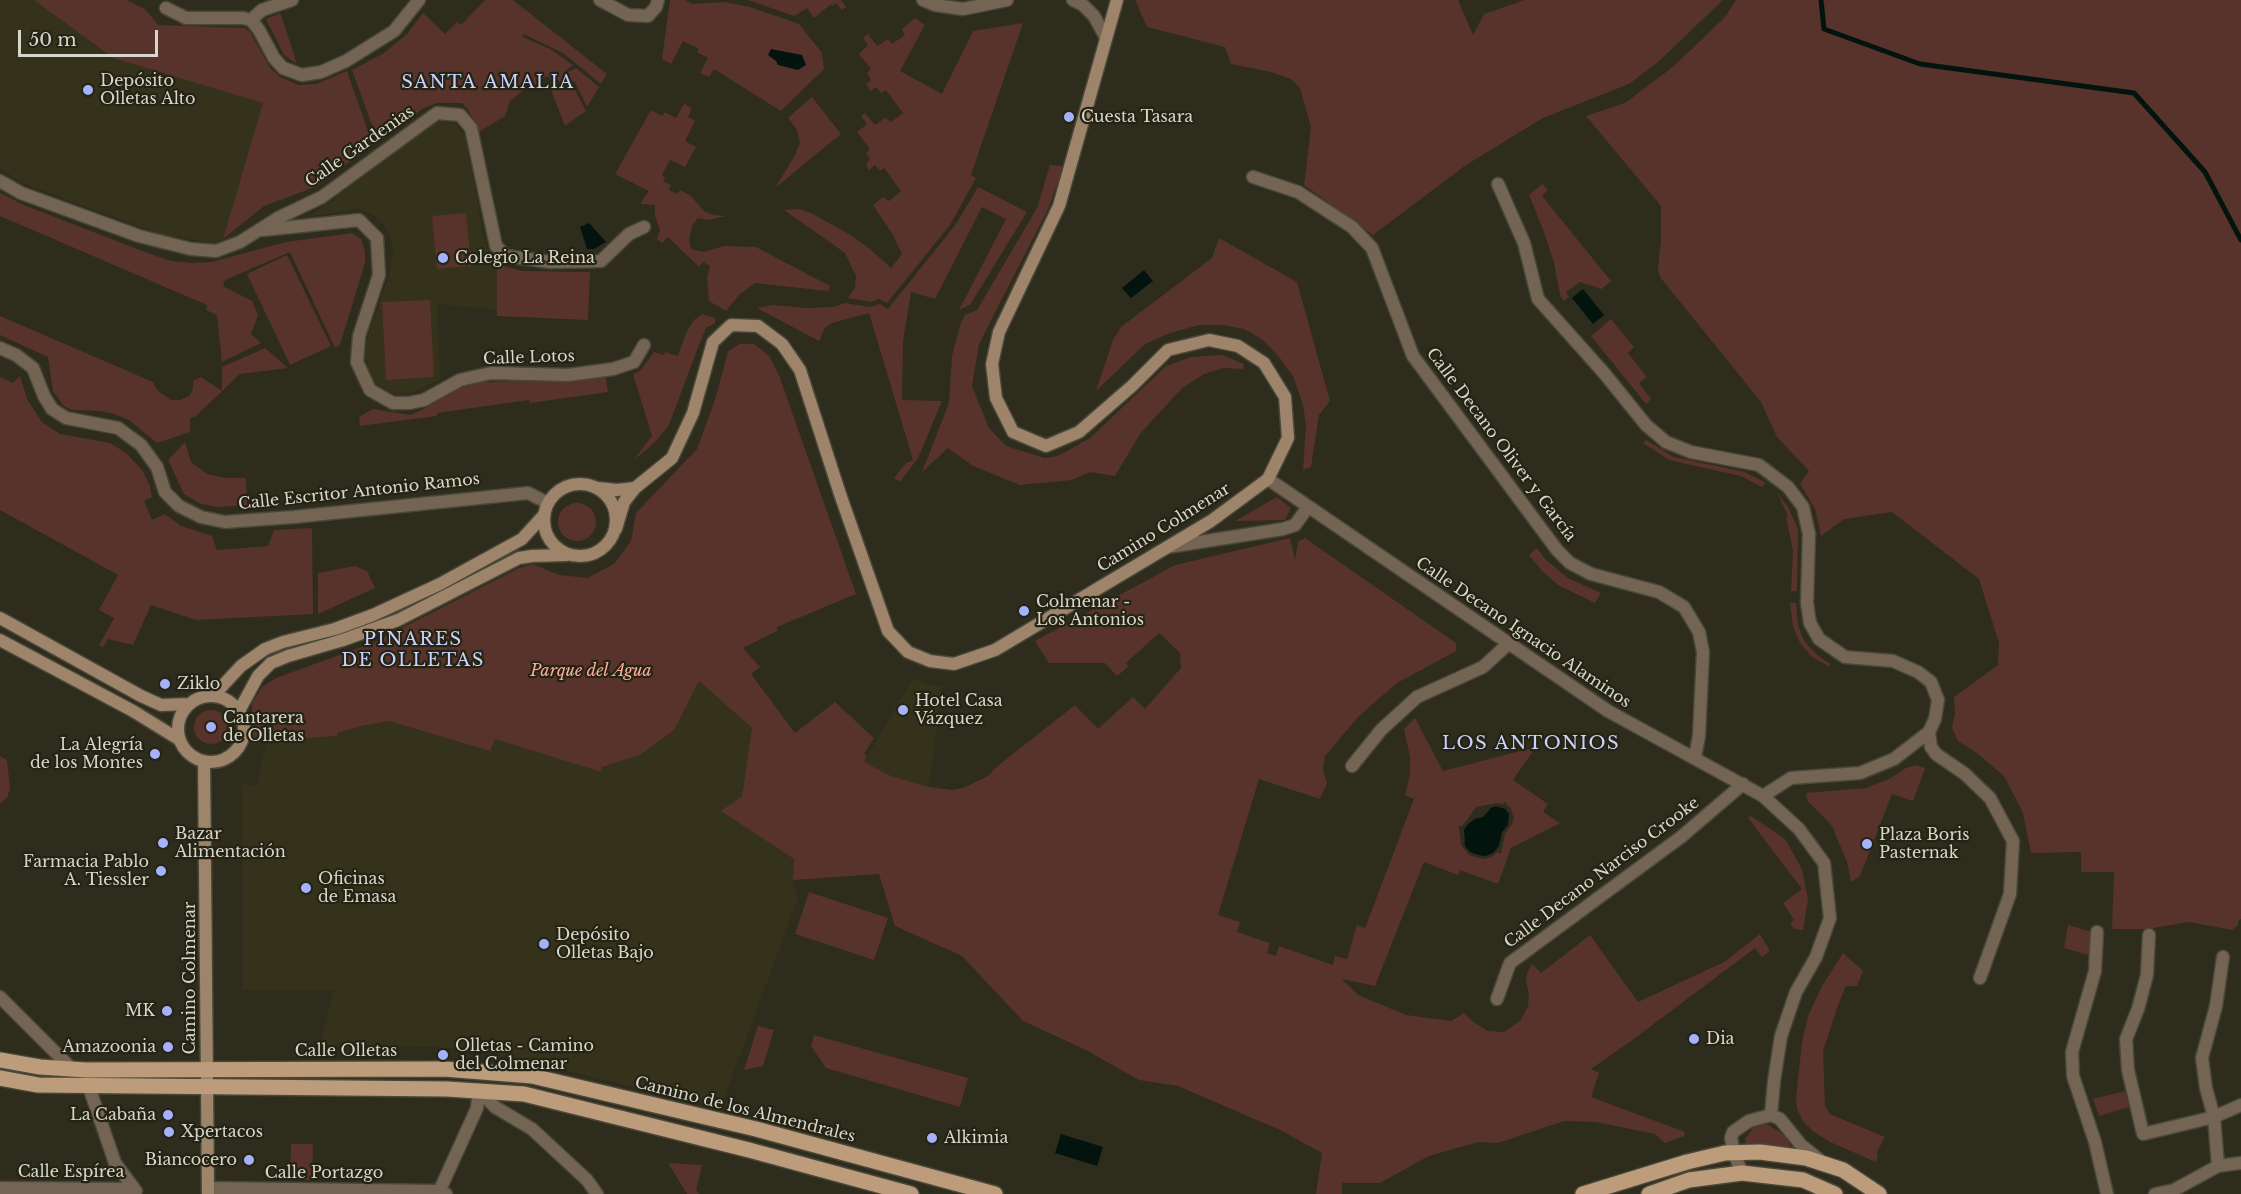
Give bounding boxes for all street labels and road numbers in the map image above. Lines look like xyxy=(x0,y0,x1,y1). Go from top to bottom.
street label: Calle Gardenias xyxy=(302,102,418,192)
street label: Calle Decano Oliver y García xyxy=(1422,345,1580,545)
street label: Calle Lotos xyxy=(483,347,575,369)
street label: Calle Escritor Antonio Ramos xyxy=(237,470,481,514)
street label: Camino Colmenar xyxy=(1094,479,1234,577)
street label: Calle Decano Ignacio Alaminos xyxy=(1412,554,1634,712)
street label: Calle Decano Narciso Crooke xyxy=(1501,793,1703,953)
street label: Camino Colmenar xyxy=(180,902,200,1054)
street label: Calle Olletas xyxy=(295,1041,397,1061)
street label: Camino de los Almendrales xyxy=(633,1073,857,1147)
street label: Calle Espírea xyxy=(18,1162,124,1182)
street label: Calle Portazgo xyxy=(265,1163,383,1183)

